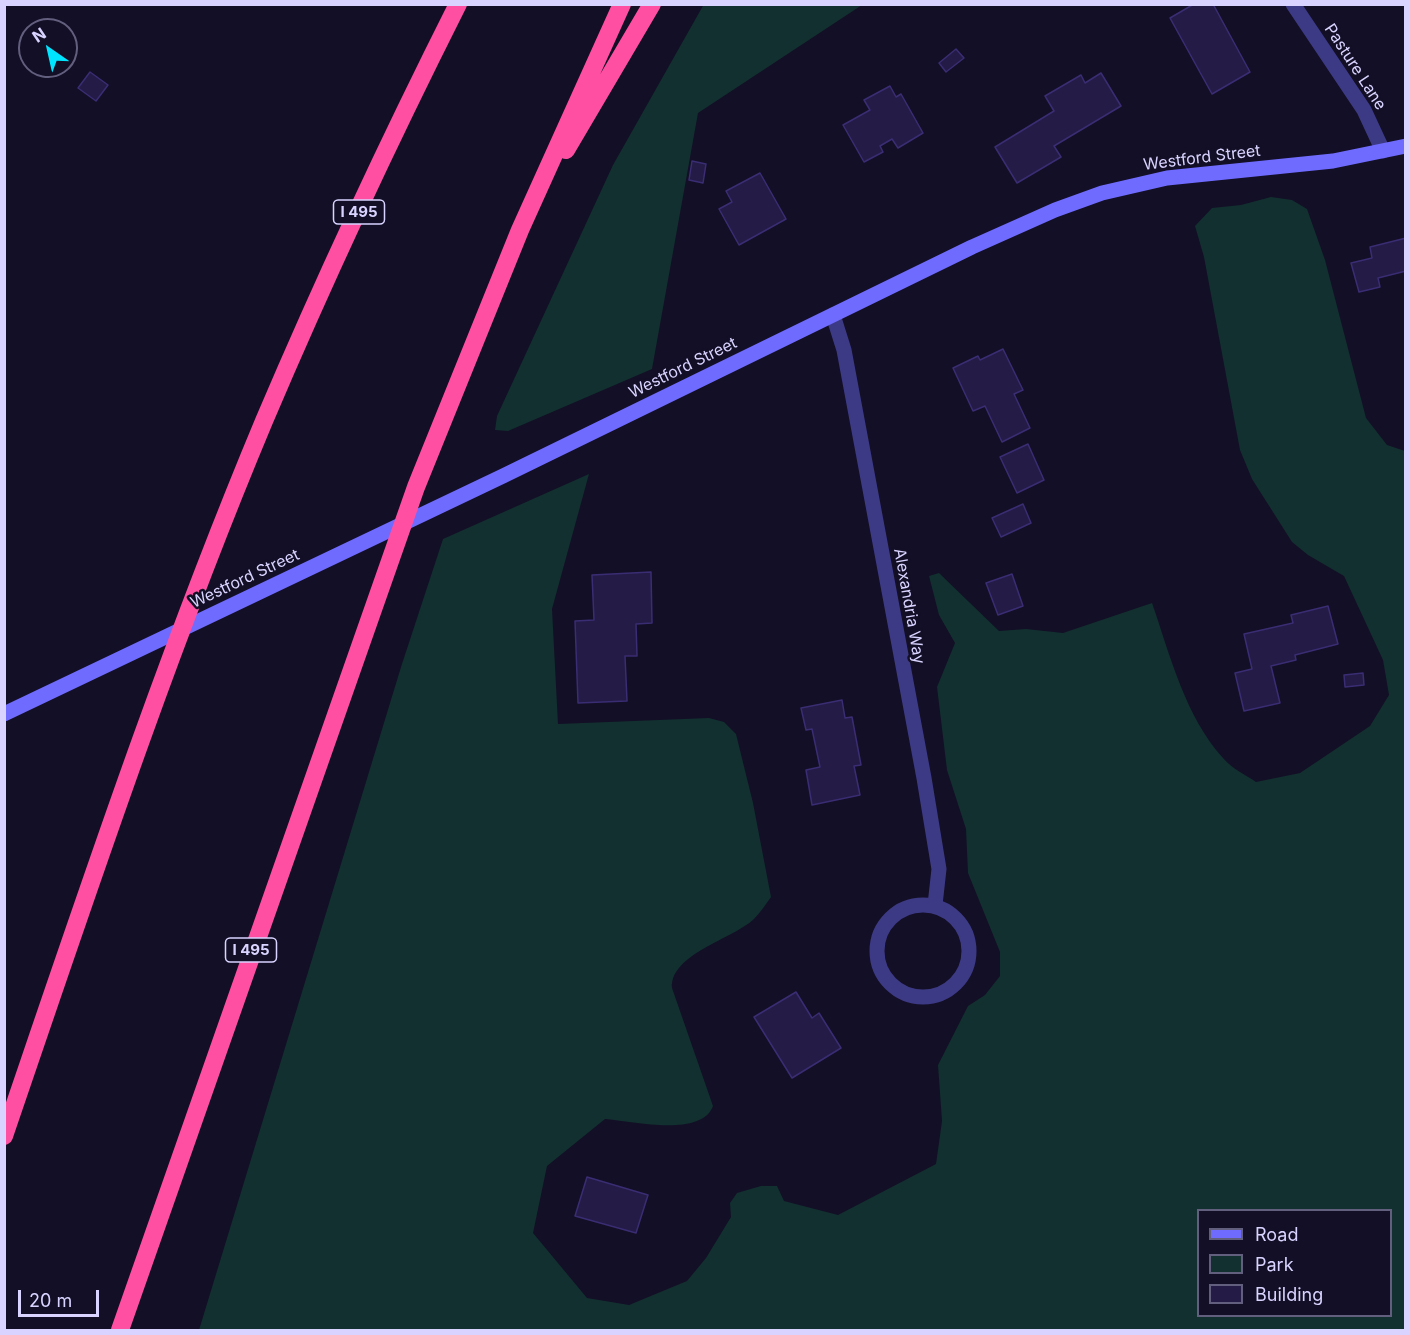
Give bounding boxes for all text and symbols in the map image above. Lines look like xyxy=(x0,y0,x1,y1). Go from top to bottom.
north arrow xyxy=(18,18,78,78)
street label: Pasture Lane xyxy=(1320,20,1390,114)
text: N xyxy=(28,23,50,46)
street label: Westford Street xyxy=(1142,141,1262,175)
road number: I 495 xyxy=(334,200,385,224)
street label: Westford Street xyxy=(626,334,740,402)
street label: Westford Street xyxy=(188,545,302,613)
street label: Alexandria Way xyxy=(889,547,929,665)
road number: I 495 xyxy=(226,938,276,962)
legend xyxy=(1197,1209,1392,1317)
text: Road xyxy=(1255,1224,1298,1245)
text: Park xyxy=(1255,1254,1294,1275)
scale bar xyxy=(21,1278,102,1316)
text: Building xyxy=(1255,1284,1323,1305)
text: 20 m xyxy=(29,1290,72,1311)

